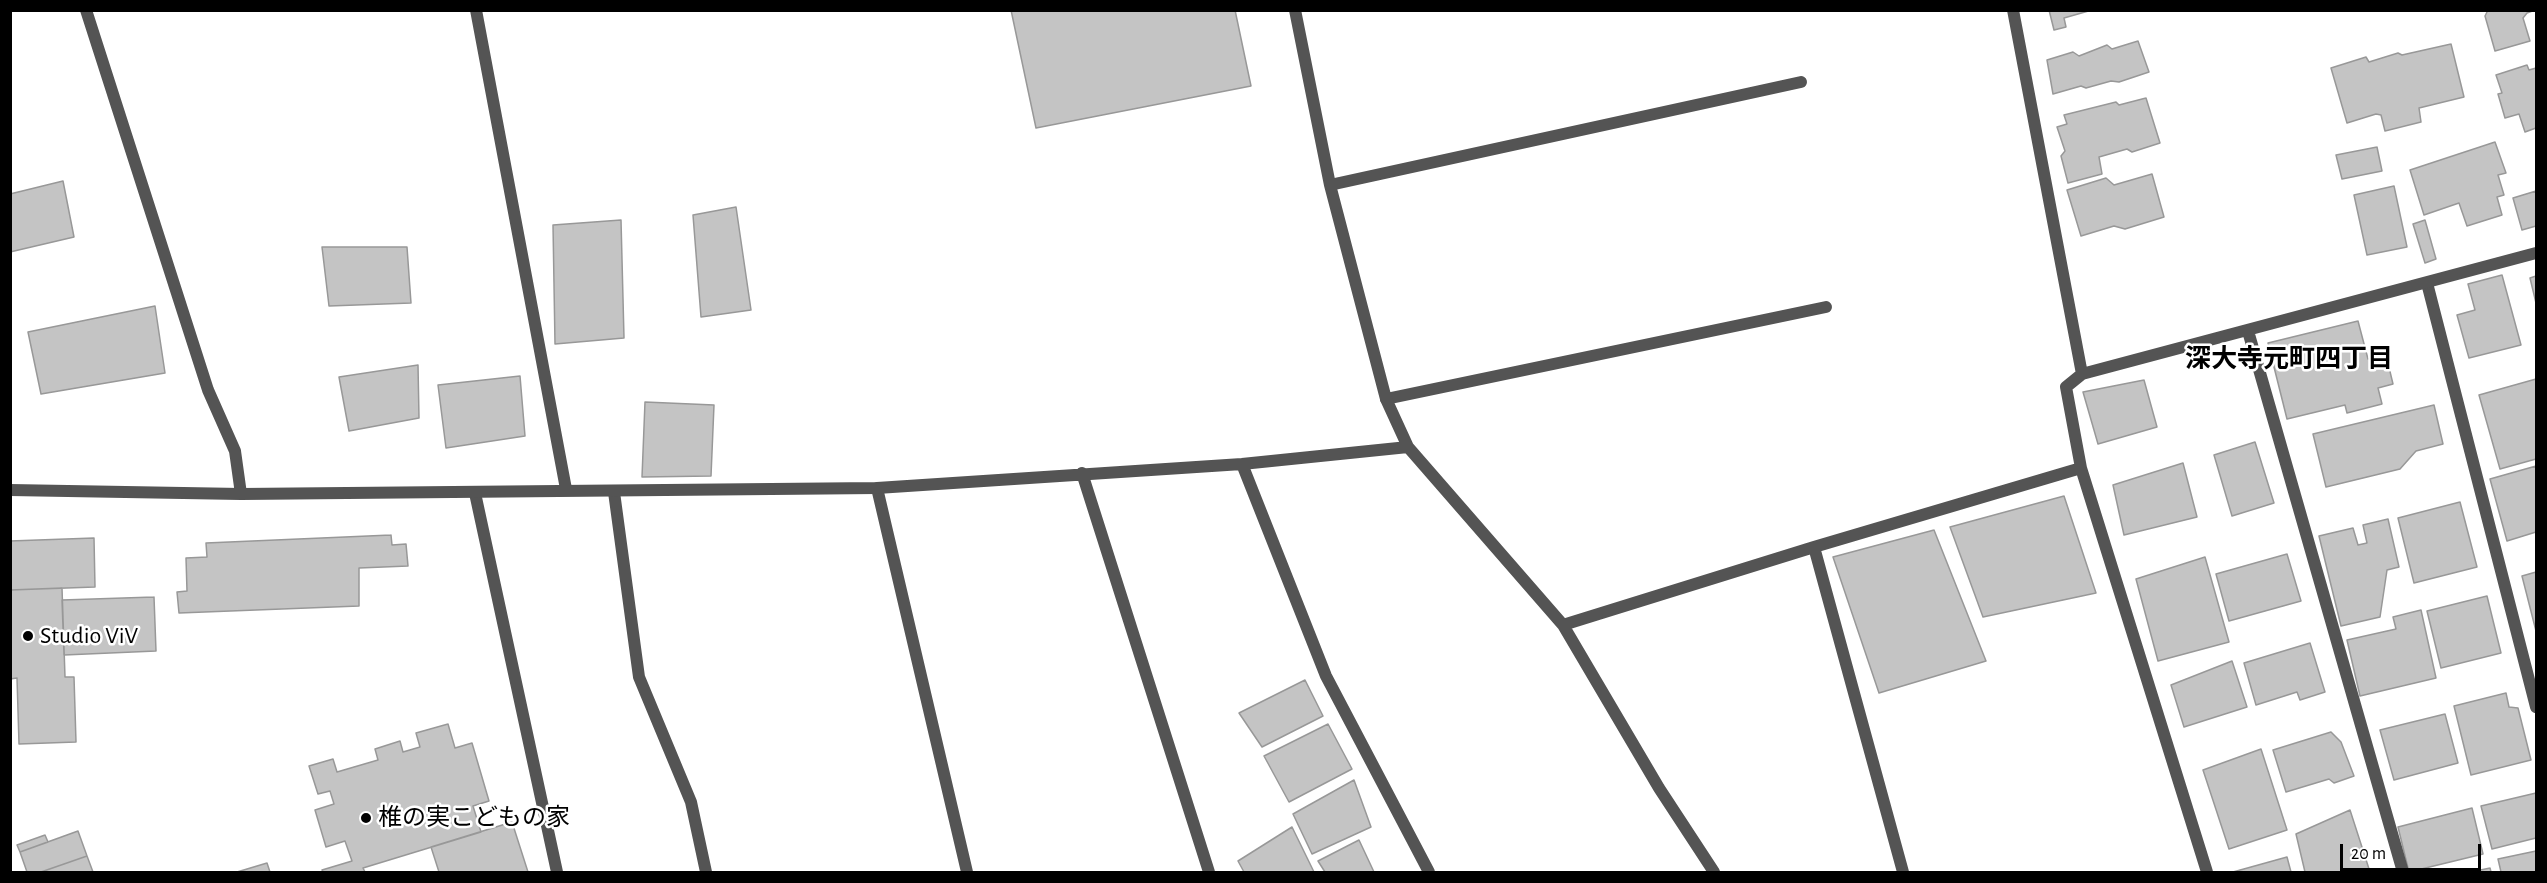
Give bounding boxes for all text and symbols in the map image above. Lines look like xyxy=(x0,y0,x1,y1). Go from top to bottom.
district label: 深大寺元町四丁目 xyxy=(2185,343,2393,375)
place label: Studio ViV xyxy=(40,622,138,650)
marker: Studio ViV xyxy=(21,629,35,643)
place label: 椎の実こどもの家 xyxy=(378,804,570,832)
marker: 椎の実こどもの家 xyxy=(359,811,373,825)
scale bar xyxy=(2343,832,2484,870)
text: 20 m xyxy=(2351,845,2386,863)

